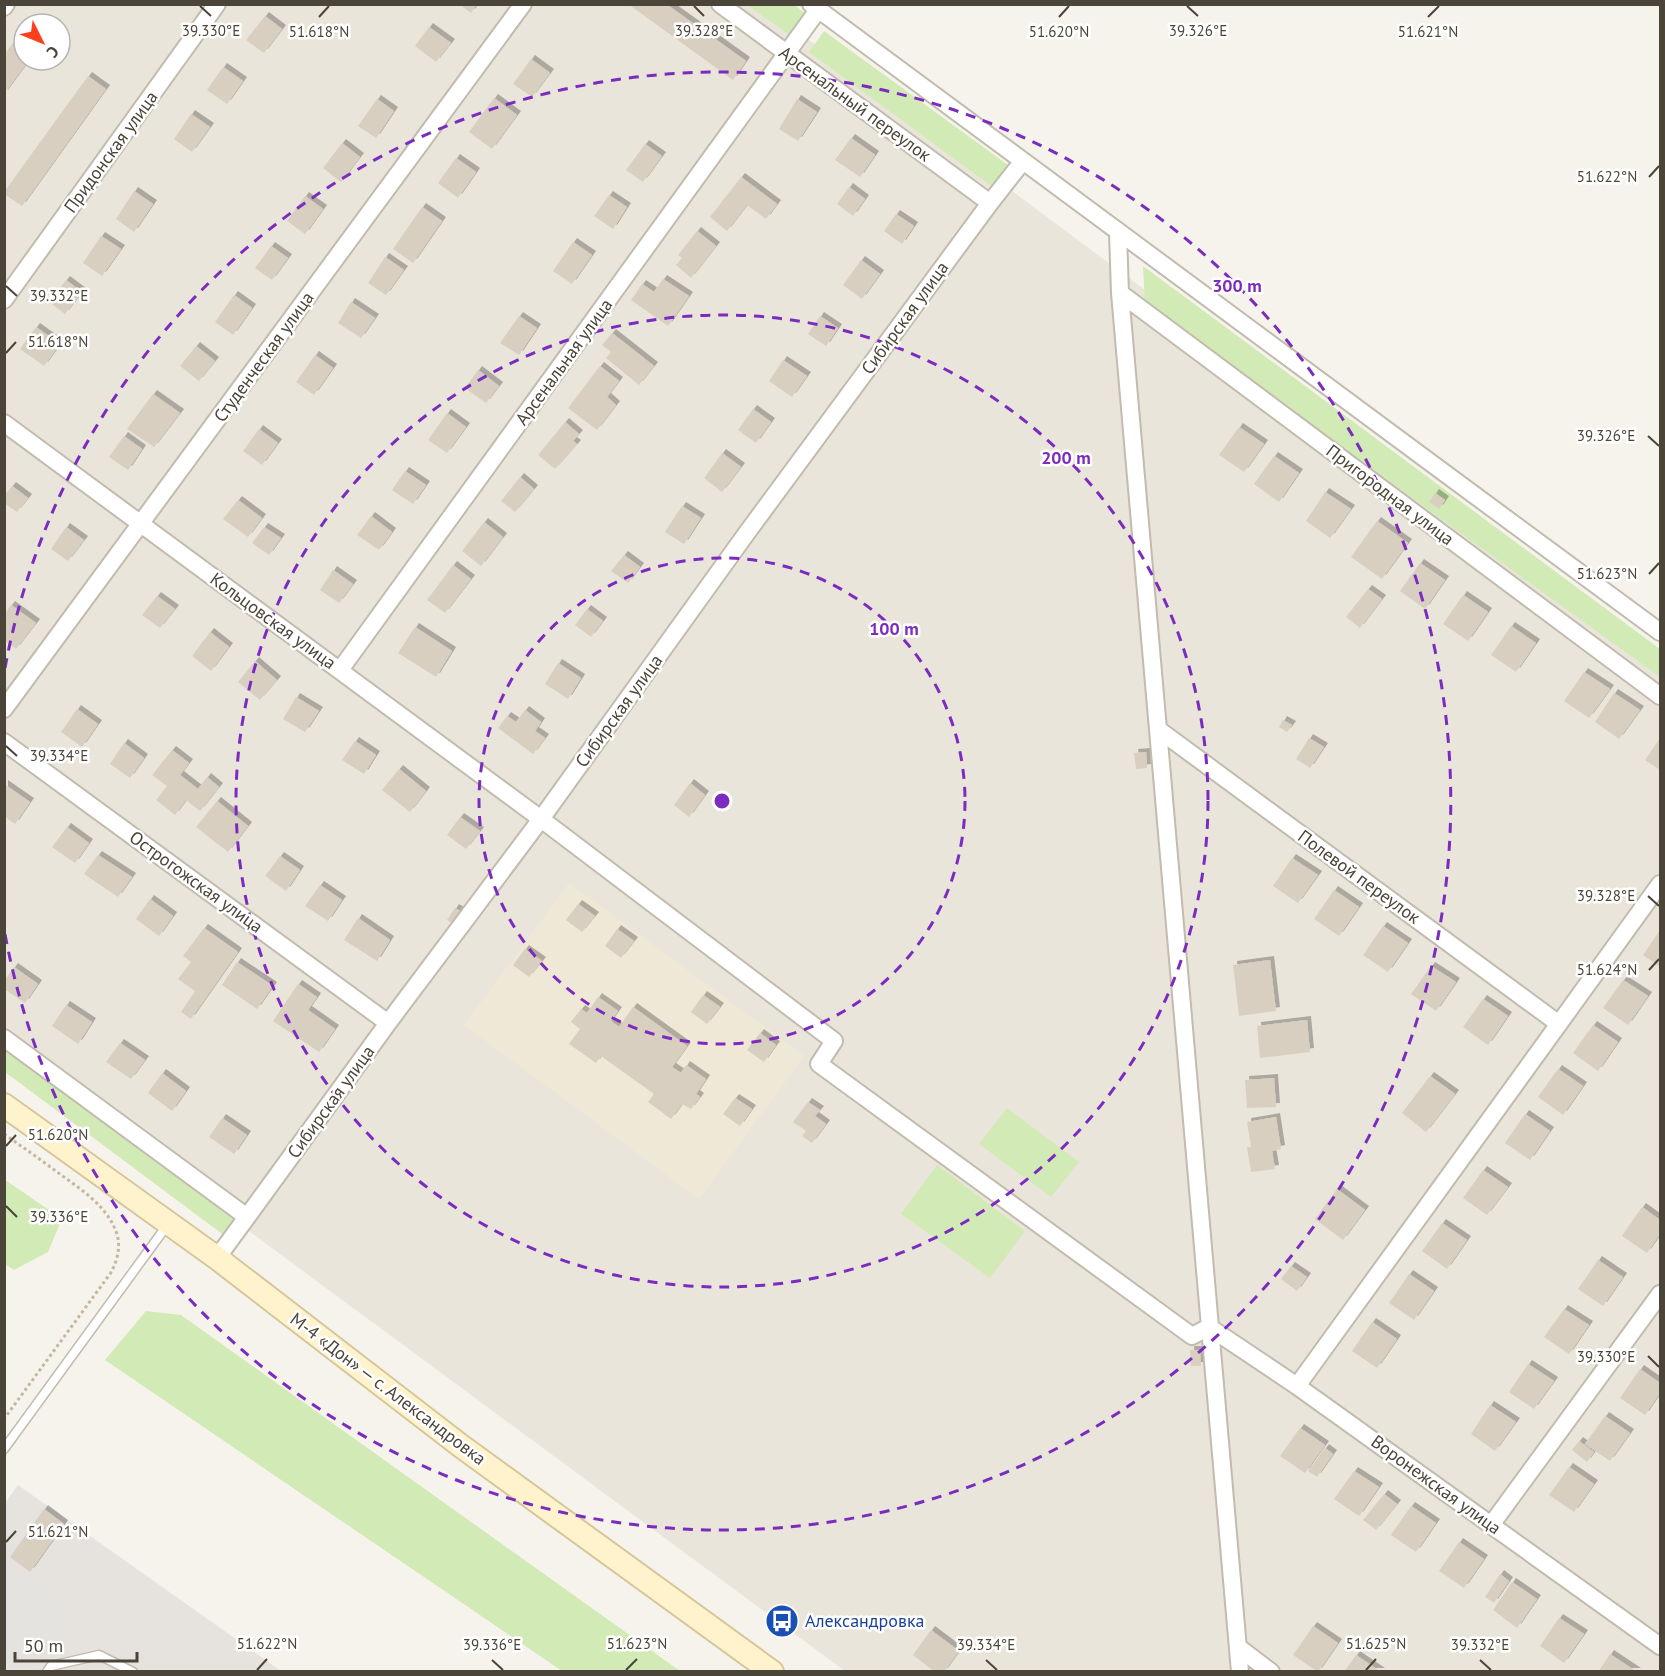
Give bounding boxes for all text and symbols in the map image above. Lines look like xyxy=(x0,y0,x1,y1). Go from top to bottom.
north arrow xyxy=(12,12,72,72)
text: 39.330°E xyxy=(182,21,240,40)
text: 39.328°E xyxy=(675,21,733,40)
text: 39.326°E xyxy=(1169,21,1227,40)
text: 51.618°N xyxy=(289,22,349,41)
text: 51.620°N xyxy=(1029,22,1089,41)
text: 51.621°N xyxy=(1398,22,1458,41)
street label: Арсенальный переулок xyxy=(775,41,936,167)
text: С xyxy=(43,42,63,62)
street label: Придонская улица xyxy=(59,86,163,217)
text: 51.622°N xyxy=(1577,167,1637,186)
street label: Сибирская улица xyxy=(856,257,953,379)
text: 300 m xyxy=(1212,274,1262,297)
text: 39.332°E xyxy=(30,286,88,305)
street label: Студенческая улица xyxy=(209,287,319,426)
street label: Арсенальная улица xyxy=(510,294,617,430)
text: 51.618°N xyxy=(28,332,88,351)
text: 39.326°E xyxy=(1577,426,1635,445)
street label: Пригородная улица xyxy=(1322,439,1459,550)
text: 200 m xyxy=(1041,446,1091,469)
text: 51.623°N xyxy=(1577,564,1637,583)
street label: Кольцовская улица xyxy=(206,567,341,674)
text: 100 m xyxy=(869,617,919,640)
street label: Сибирская улица xyxy=(570,650,667,772)
text: 39.334°E xyxy=(30,746,88,765)
centre of rings xyxy=(712,791,732,811)
street label: Полевой переулок xyxy=(1294,824,1425,929)
street label: Острогожская улица xyxy=(125,826,267,938)
text: 39.328°E xyxy=(1577,886,1635,905)
text: 51.624°N xyxy=(1577,960,1637,979)
street label: Сибирская улица xyxy=(282,1041,379,1163)
text: 51.620°N xyxy=(28,1125,88,1144)
text: 39.336°E xyxy=(30,1207,88,1226)
street label: М-4 «Дон» — с. Александровка xyxy=(286,1307,491,1470)
text: 39.330°E xyxy=(1577,1347,1635,1366)
street label: Воронежская улица xyxy=(1367,1430,1506,1539)
text: 51.621°N xyxy=(28,1522,88,1541)
bus stop icon: Александровка xyxy=(764,1603,800,1639)
place label: Александровка xyxy=(805,1609,924,1632)
scale bar xyxy=(15,1625,136,1663)
text: 50 m xyxy=(24,1634,63,1657)
text: 51.622°N xyxy=(237,1634,297,1653)
text: 51.623°N xyxy=(607,1634,667,1653)
text: 51.625°N xyxy=(1346,1634,1406,1653)
text: 39.336°E xyxy=(463,1635,521,1654)
text: 39.334°E xyxy=(957,1635,1015,1654)
text: 39.332°E xyxy=(1451,1635,1509,1654)

